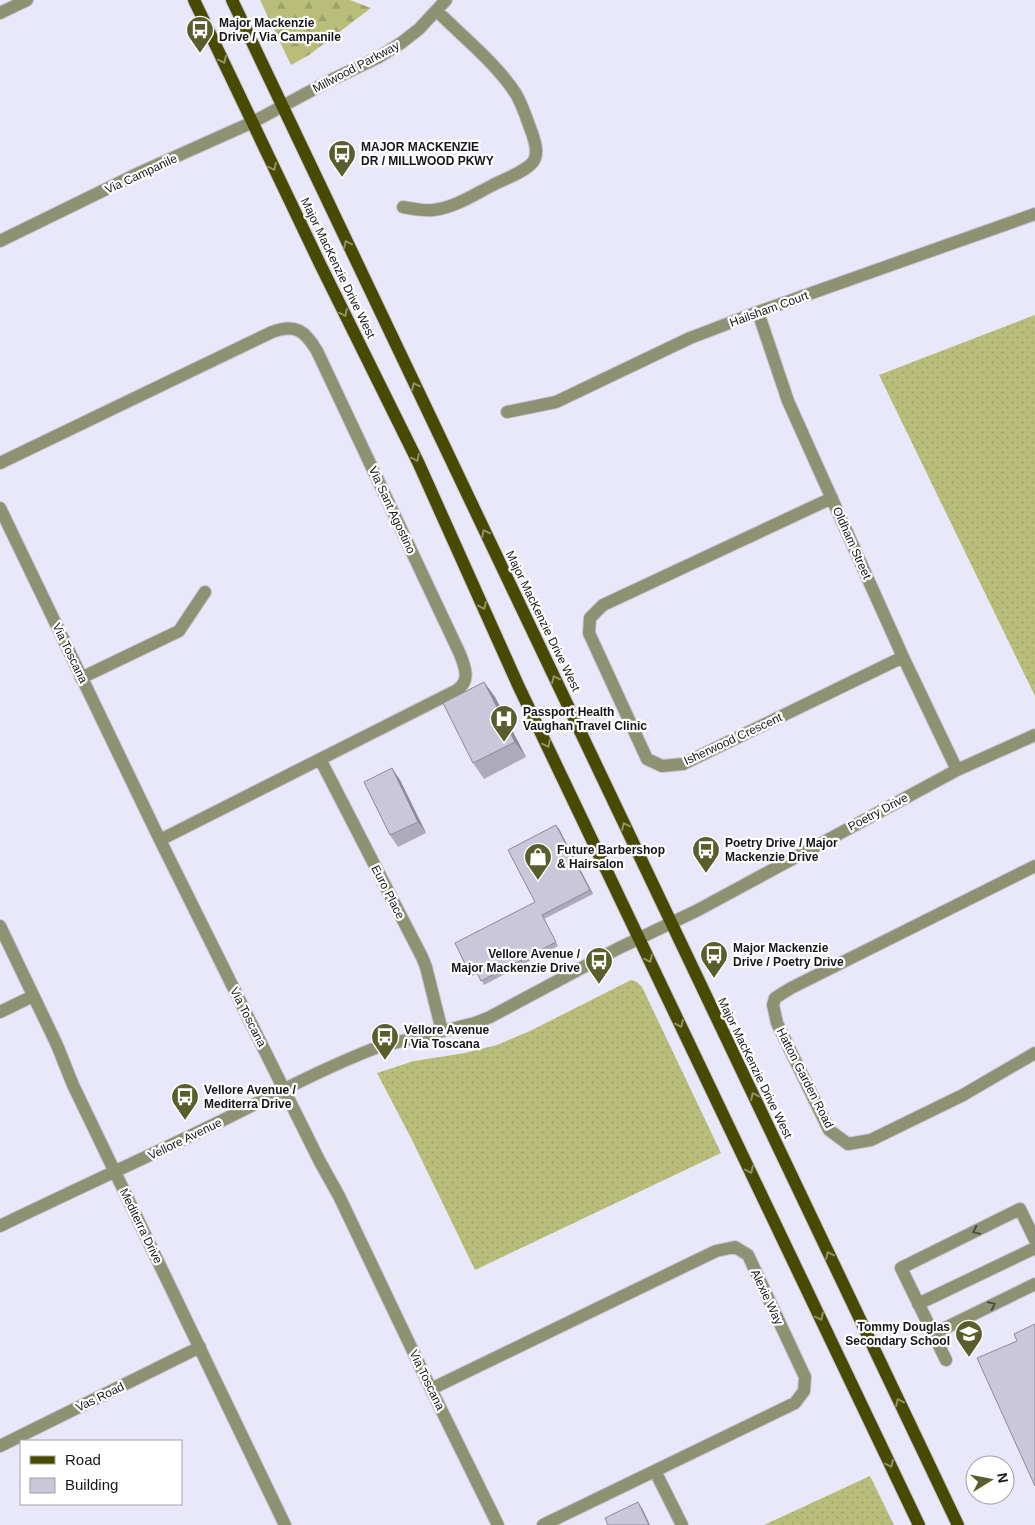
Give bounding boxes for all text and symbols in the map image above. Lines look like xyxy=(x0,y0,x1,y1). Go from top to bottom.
bus stop icon: Major Mackenzie Drive / Via Campanile xyxy=(185,15,215,54)
place label: Major Mackenzie Drive / Via Campanile xyxy=(219,16,341,44)
street label: Millwood Parkway xyxy=(310,38,402,96)
one-way arrow xyxy=(217,54,227,63)
bus stop icon: MAJOR MACKENZIE DR / MILLWOOD PKWY xyxy=(327,139,357,178)
place label: MAJOR MACKENZIE DR / MILLWOOD PKWY xyxy=(361,140,494,168)
street label: Via Campanile xyxy=(103,151,180,197)
one-way arrow xyxy=(266,162,277,171)
street label: Major MacKenzie Drive West xyxy=(298,195,378,341)
one-way arrow xyxy=(343,240,354,249)
street label: Hailsham Court xyxy=(728,288,811,330)
one-way arrow xyxy=(338,308,348,317)
one-way arrow xyxy=(411,382,421,391)
one-way arrow xyxy=(410,453,420,462)
street label: Via Sant Agostino xyxy=(366,464,418,556)
street label: Oldham Street xyxy=(830,505,874,582)
one-way arrow xyxy=(481,529,491,538)
street label: Major MacKenzie Drive West xyxy=(503,548,583,694)
one-way arrow xyxy=(477,601,487,610)
street label: Via Toscana xyxy=(49,621,91,686)
one-way arrow xyxy=(551,675,561,684)
hospital icon: Passport Health Vaughan Travel Clinic xyxy=(489,704,519,743)
place label: Passport Health Vaughan Travel Clinic xyxy=(523,705,647,733)
street label: Isherwood Crescent xyxy=(682,710,785,768)
one-way arrow xyxy=(541,739,551,748)
street label: Poetry Drive xyxy=(846,790,911,834)
one-way arrow xyxy=(621,822,631,831)
bus stop icon: Poetry Drive / Major Mackenzie Drive xyxy=(691,835,721,874)
place label: Poetry Drive / Major Mackenzie Drive xyxy=(725,836,838,864)
shop icon: Future Barbershop & Hairsalon xyxy=(523,842,553,881)
place label: Future Barbershop & Hairsalon xyxy=(557,843,665,871)
street label: Euro Place xyxy=(368,863,408,922)
bus stop icon: Major Mackenzie Drive / Poetry Drive xyxy=(699,940,729,979)
place label: Major Mackenzie Drive / Poetry Drive xyxy=(733,941,844,969)
bus stop icon: Vellore Avenue / Major Mackenzie Drive xyxy=(584,946,614,985)
place label: Vellore Avenue / Major Mackenzie Drive xyxy=(451,947,581,975)
one-way arrow xyxy=(643,954,654,963)
street label: Via Toscana xyxy=(227,985,269,1049)
street label: Major MacKenzie Drive West xyxy=(715,995,795,1141)
one-way arrow xyxy=(674,1019,684,1028)
bus stop icon: Vellore Avenue / Via Toscana xyxy=(370,1022,400,1061)
place label: Vellore Avenue / Via Toscana xyxy=(404,1023,489,1051)
street label: Hatton Garden Road xyxy=(774,1025,836,1131)
bus stop icon: Vellore Avenue / Mediterra Drive xyxy=(170,1082,200,1121)
place label: Vellore Avenue / Mediterra Drive xyxy=(204,1083,296,1111)
one-way arrow xyxy=(749,1092,760,1101)
street label: Vellore Avenue xyxy=(146,1115,224,1163)
one-way arrow xyxy=(744,1165,754,1174)
street label: Mediterra Drive xyxy=(117,1186,165,1266)
one-way arrow xyxy=(972,1225,981,1235)
one-way arrow xyxy=(825,1251,835,1260)
street label: Alexie Way xyxy=(748,1267,786,1327)
one-way arrow xyxy=(987,1301,996,1311)
one-way arrow xyxy=(813,1312,824,1321)
school or university icon: Tommy Douglas Secondary School xyxy=(954,1319,984,1358)
place label: Tommy Douglas Secondary School xyxy=(845,1320,950,1348)
street label: Via Toscana xyxy=(406,1348,448,1413)
street label: Vas Road xyxy=(74,1379,126,1415)
one-way arrow xyxy=(895,1398,905,1407)
legend xyxy=(20,1440,182,1505)
text: Road xyxy=(65,1451,101,1468)
north arrow xyxy=(965,1455,1015,1505)
one-way arrow xyxy=(883,1459,894,1468)
text: N xyxy=(994,1471,1012,1484)
text: Building xyxy=(65,1476,118,1493)

